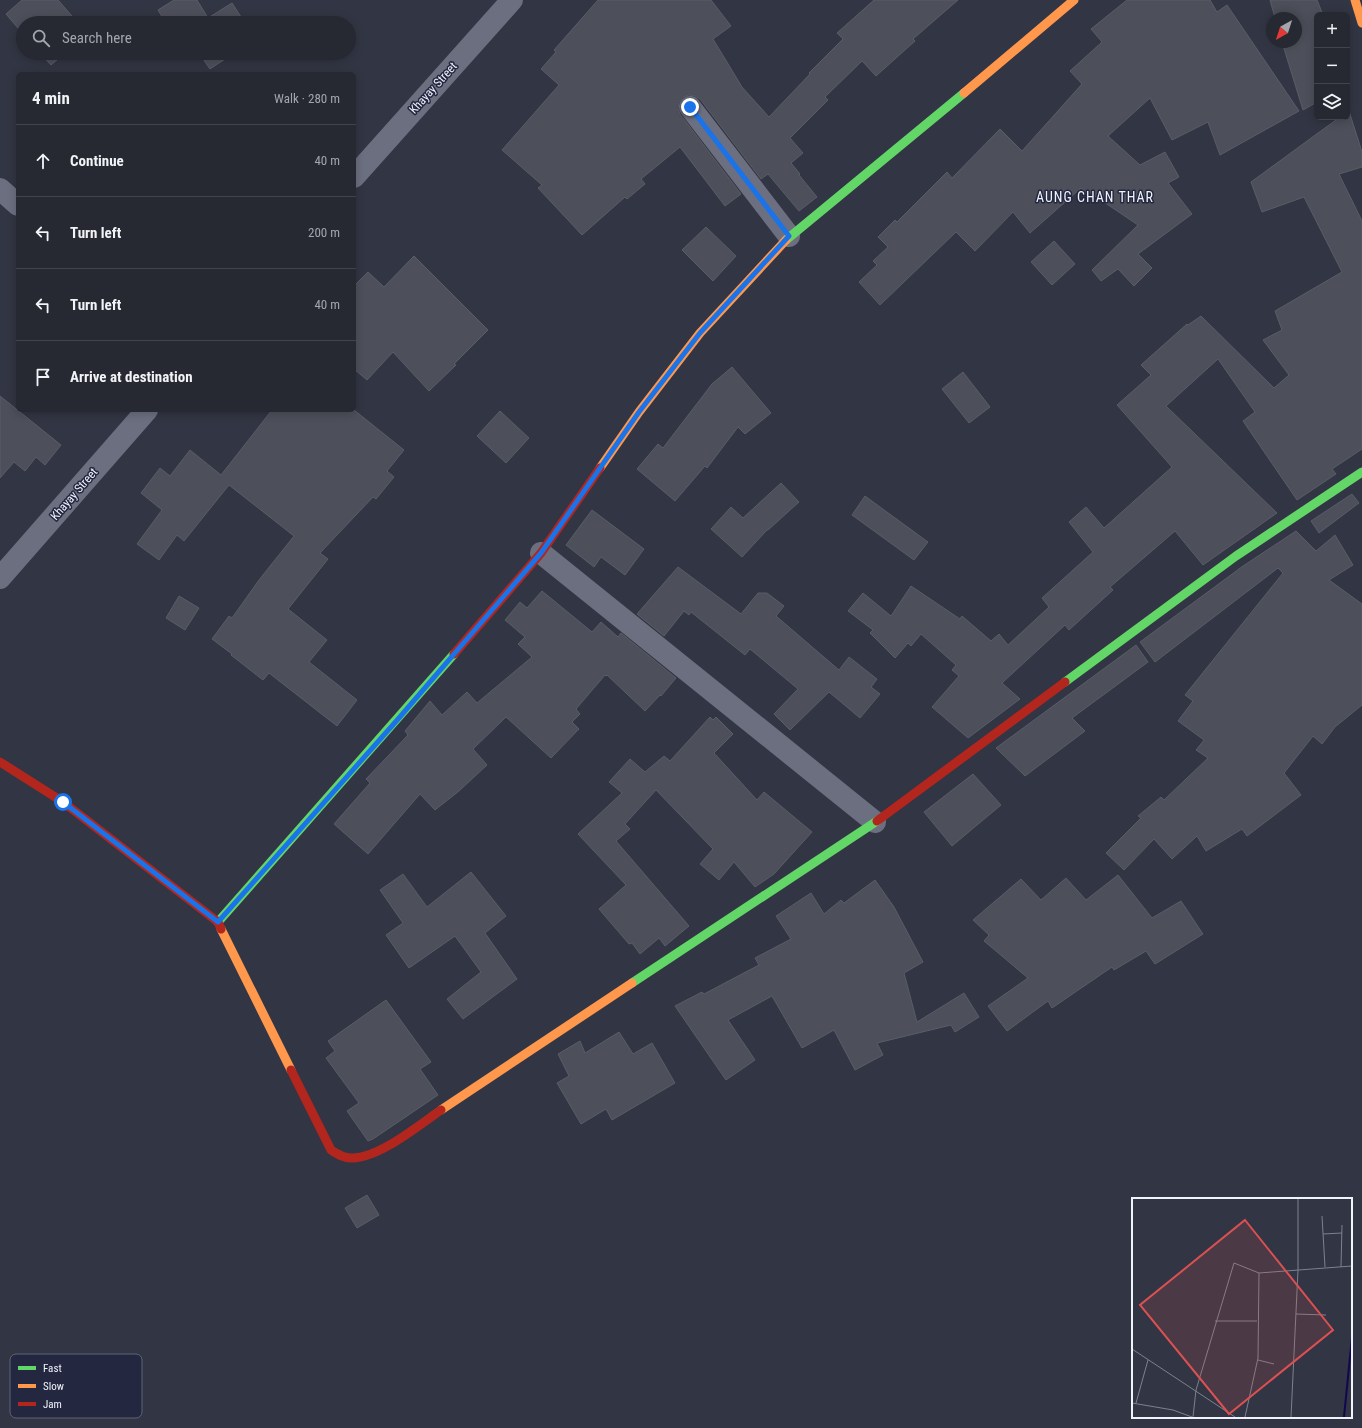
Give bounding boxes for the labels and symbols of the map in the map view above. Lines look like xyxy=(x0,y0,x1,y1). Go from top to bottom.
north arrow xyxy=(1266,12,1302,48)
street label: Khayay Street xyxy=(406,59,460,117)
route end xyxy=(681,98,699,116)
district label: AUNG CHAN THAR xyxy=(1036,189,1154,205)
street label: Khayay Street xyxy=(48,465,101,523)
route start xyxy=(54,793,72,811)
inset map xyxy=(1132,1198,1352,1418)
legend xyxy=(10,1354,142,1418)
text: Fast xyxy=(43,1362,62,1375)
text: Slow xyxy=(43,1380,64,1393)
text: Jam xyxy=(43,1398,62,1411)

